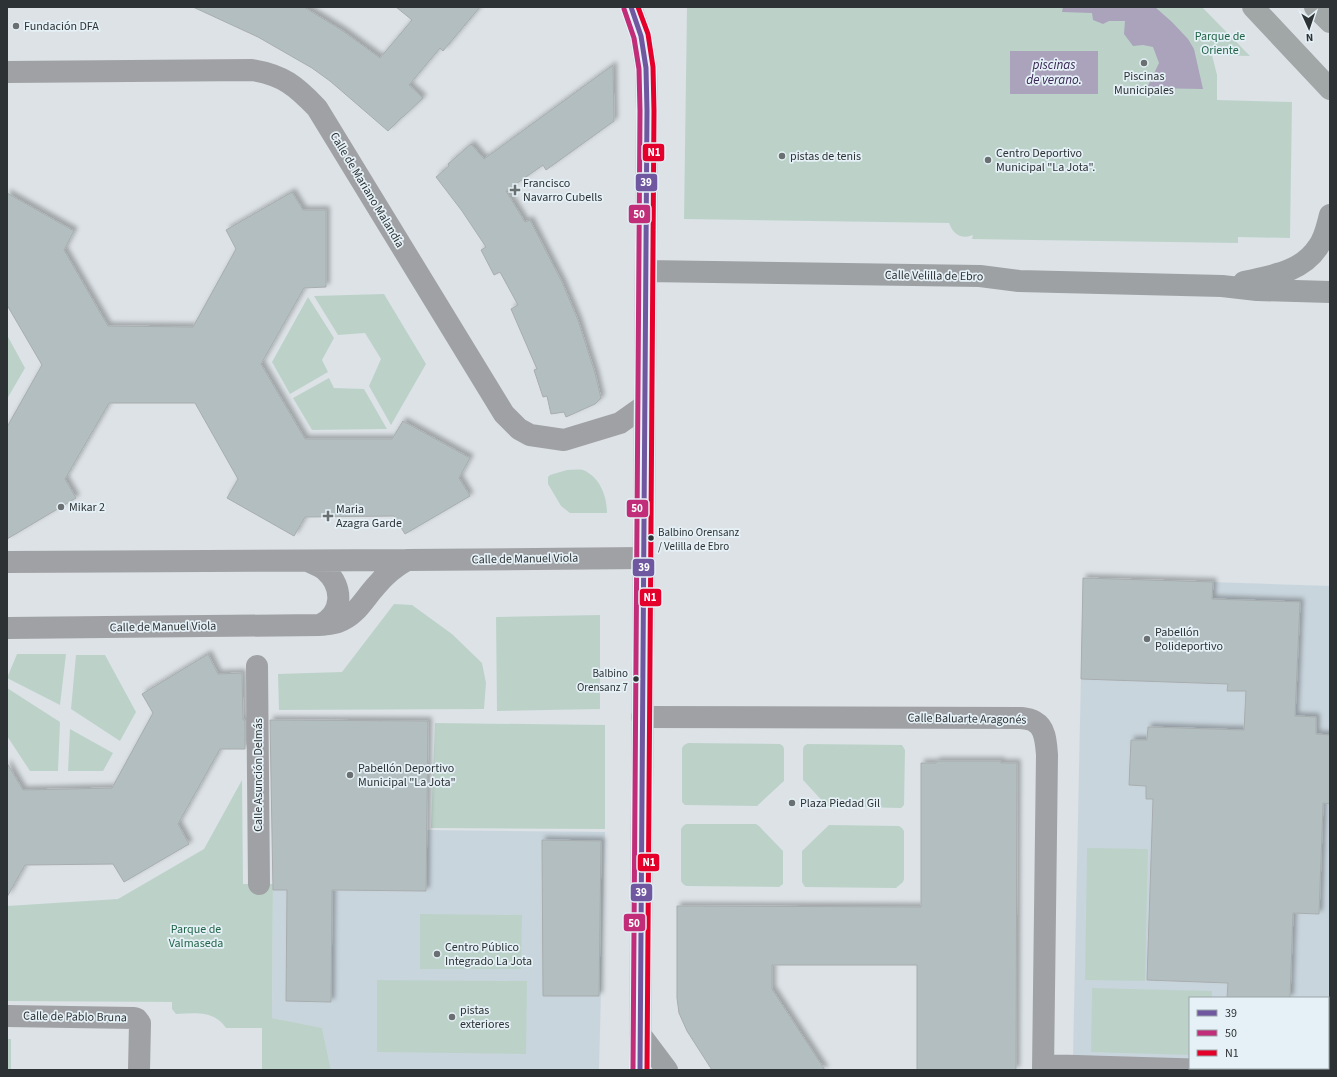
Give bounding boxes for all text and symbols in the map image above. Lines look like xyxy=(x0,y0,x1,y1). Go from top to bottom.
north arrow xyxy=(1289,8,1329,48)
place label: Fundación DFA xyxy=(24,18,99,35)
marker: Fundación DFA xyxy=(11,21,21,31)
park label: Parque de Oriente xyxy=(1195,28,1245,59)
text: N xyxy=(1305,30,1314,45)
water label: piscinas de verano. xyxy=(1026,56,1082,89)
marker: Piscinas Municipales xyxy=(1139,58,1149,68)
place label: Piscinas Municipales xyxy=(1114,68,1174,99)
street label: Calle de Mariano Malandía xyxy=(326,129,408,251)
line badge: N1 xyxy=(642,143,665,162)
text: N1 xyxy=(647,145,661,160)
place label: Centro Deportivo Municipal "La Jota". xyxy=(996,145,1095,176)
place label: pistas de tenis xyxy=(790,148,861,165)
marker: pistas de tenis xyxy=(777,151,787,161)
marker: Centro Deportivo Municipal "La Jota". xyxy=(983,155,993,165)
line badge: 39 xyxy=(635,173,658,192)
place label: Francisco Navarro Cubells xyxy=(523,175,602,206)
text: 39 xyxy=(640,175,652,190)
marker: Francisco Navarro Cubells xyxy=(510,185,520,195)
line badge: 50 xyxy=(628,204,651,224)
text: 50 xyxy=(633,207,645,222)
street label: Calle Velilla de Ebro xyxy=(885,267,983,285)
place label: Mikar 2 xyxy=(69,499,105,516)
line badge: 50 xyxy=(626,499,649,518)
place label: Maria Azagra Garde xyxy=(336,501,402,532)
text: 50 xyxy=(631,501,643,516)
marker: Mikar 2 xyxy=(56,502,66,512)
marker: Maria Azagra Garde xyxy=(323,511,333,521)
place label: Balbino Orensanz / Velilla de Ebro xyxy=(658,525,739,554)
marker: Balbino Orensanz / Velilla de Ebro xyxy=(646,533,656,543)
street label: Calle de Manuel Viola xyxy=(472,550,578,568)
line badge: 39 xyxy=(632,558,655,577)
text: 39 xyxy=(638,560,650,575)
line badge: N1 xyxy=(639,588,662,607)
text: N1 xyxy=(643,590,657,605)
street label: Calle de Manuel Viola xyxy=(110,618,216,636)
place label: Pabellón Polideportivo xyxy=(1155,624,1223,655)
marker: Pabellón Polideportivo xyxy=(1142,634,1152,644)
place label: Balbino Orensanz 7 xyxy=(577,666,628,695)
marker: Balbino Orensanz 7 xyxy=(631,674,641,684)
street label: Calle Baluarte Aragonés xyxy=(907,709,1027,729)
street label: Calle Asunción Delmás xyxy=(250,718,267,832)
place label: Pabellón Deportivo Municipal "La Jota" xyxy=(358,760,456,791)
marker: Pabellón Deportivo Municipal "La Jota" xyxy=(345,770,355,780)
place label: Plaza Piedad Gil xyxy=(800,795,880,812)
marker: Plaza Piedad Gil xyxy=(787,798,797,808)
line badge: N1 xyxy=(637,853,660,872)
text: N1 xyxy=(642,855,656,870)
line badge: 39 xyxy=(630,883,653,902)
text: 39 xyxy=(635,885,647,900)
line badge: 50 xyxy=(623,913,646,932)
text: 50 xyxy=(628,916,640,931)
park label: Parque de Valmaseda xyxy=(169,921,223,952)
place label: Centro Público Integrado La Jota xyxy=(445,939,532,970)
marker: Centro Público Integrado La Jota xyxy=(432,949,442,959)
legend xyxy=(1189,997,1329,1069)
place label: pistas exteriores xyxy=(460,1002,509,1033)
text: 39 xyxy=(1225,1005,1237,1022)
street label: Calle de Pablo Bruna xyxy=(23,1008,127,1026)
marker: pistas exteriores xyxy=(447,1012,457,1022)
text: 50 xyxy=(1225,1025,1237,1042)
text: N1 xyxy=(1225,1045,1239,1062)

